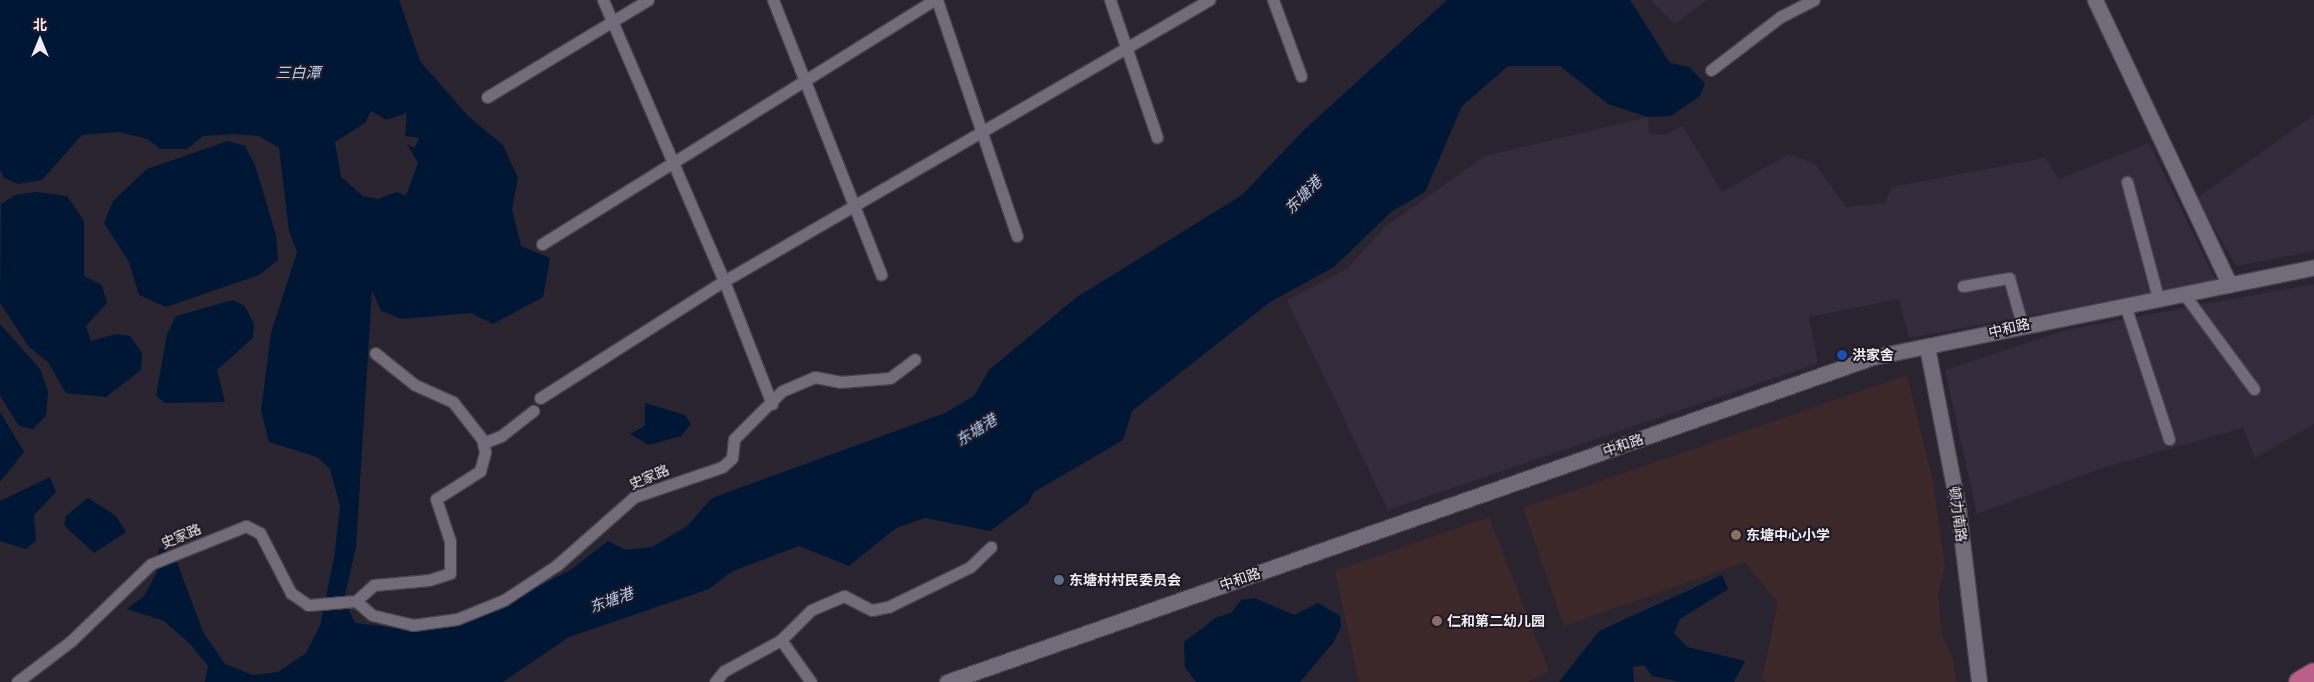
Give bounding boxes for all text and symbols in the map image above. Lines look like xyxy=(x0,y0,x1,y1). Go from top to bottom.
north arrow xyxy=(15,15,65,65)
text: 北 xyxy=(33,16,47,34)
water label: 三白潭 xyxy=(276,64,320,82)
water label: 东塘港 xyxy=(1281,173,1325,217)
street label: 中和路 xyxy=(1987,315,2031,341)
place label: 洪家舍 xyxy=(1852,347,1894,363)
marker: 洪家舍 xyxy=(1836,349,1848,361)
water label: 东塘港 xyxy=(952,410,1000,450)
street label: 中和路 xyxy=(1600,430,1646,460)
street label: 史家路 xyxy=(626,461,672,493)
street label: 顿力南路 xyxy=(1946,485,1970,543)
street label: 史家路 xyxy=(158,520,204,552)
place label: 东塘中心小学 xyxy=(1746,527,1830,543)
marker: 东塘中心小学 xyxy=(1730,529,1742,541)
street label: 中和路 xyxy=(1217,564,1263,594)
place label: 东塘村村民委员会 xyxy=(1069,572,1181,588)
marker: 东塘村村民委员会 xyxy=(1053,574,1065,586)
water label: 东塘港 xyxy=(587,584,635,616)
place label: 仁和第二幼儿园 xyxy=(1447,613,1545,629)
marker: 仁和第二幼儿园 xyxy=(1431,615,1443,627)

